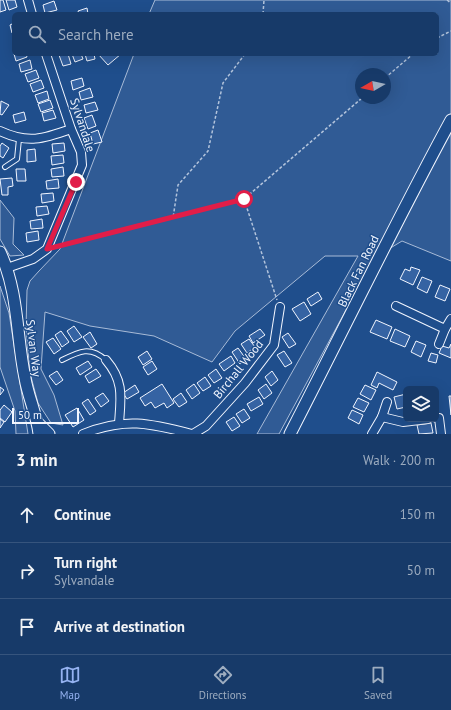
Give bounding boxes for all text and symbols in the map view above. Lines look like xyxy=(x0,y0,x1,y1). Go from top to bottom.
search box xyxy=(12,12,439,56)
icon: search xyxy=(26,23,48,45)
text: Search here xyxy=(58,25,134,44)
north arrow xyxy=(355,68,391,104)
street label: Sylvandale xyxy=(67,96,99,154)
route end xyxy=(67,173,85,191)
route start xyxy=(235,190,253,208)
street label: Black Fan Road xyxy=(334,233,382,309)
street label: Sylvan Way xyxy=(23,318,45,378)
street label: Birchall Wood xyxy=(210,337,266,401)
map controls xyxy=(403,386,439,422)
button: layers xyxy=(403,386,439,422)
scale bar xyxy=(12,406,79,425)
text: 50 m xyxy=(18,408,42,422)
text: 3 min xyxy=(16,449,57,471)
text: Walk · 200 m xyxy=(363,452,435,469)
icon: ahead xyxy=(16,504,38,526)
text: Continue xyxy=(54,505,111,524)
text: 150 m xyxy=(400,506,435,523)
text: Turn right xyxy=(54,553,117,572)
icon: right xyxy=(16,560,38,582)
text: 50 m xyxy=(407,562,435,579)
text: Sylvandale xyxy=(54,572,114,589)
icon: arrive xyxy=(16,616,38,638)
text: Arrive at destination xyxy=(54,617,185,636)
tab: Map xyxy=(59,664,81,702)
tab: Directions xyxy=(199,664,246,702)
tab: Saved xyxy=(364,664,392,702)

